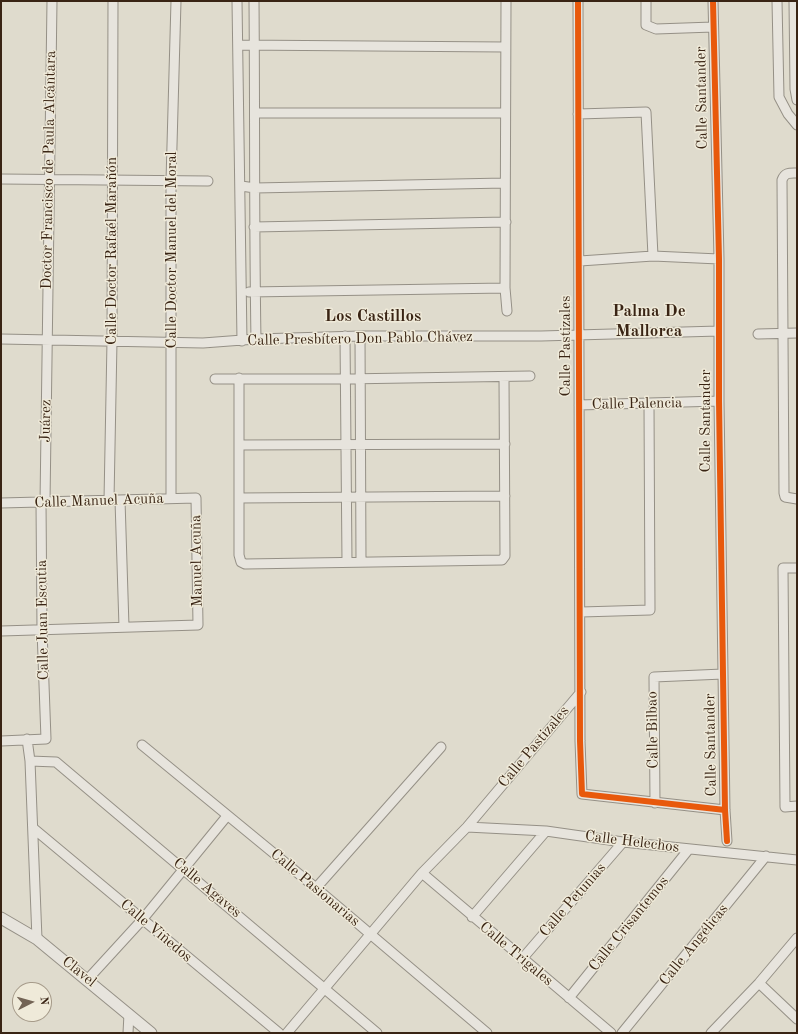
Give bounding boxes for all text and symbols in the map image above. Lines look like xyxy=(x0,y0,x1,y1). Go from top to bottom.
street label: Calle Santander xyxy=(692,46,712,150)
street label: Doctor Francisco de Paula Alcántara xyxy=(38,50,60,290)
street label: Calle Doctor Manuel del Moral xyxy=(163,151,181,349)
street label: Calle Doctor Rafaél Marañón xyxy=(103,157,121,345)
street label: Calle Pastizales xyxy=(557,296,575,396)
district label: Palma De Mallorca xyxy=(612,302,686,342)
district label: Los Castillos xyxy=(325,307,421,327)
street label: Calle Presbítero Don Pablo Chávez xyxy=(247,328,473,350)
street label: Calle Santander xyxy=(697,369,715,473)
street label: Calle Palencia xyxy=(592,394,682,414)
street label: Juárez xyxy=(37,399,55,443)
street label: Calle Manuel Acuña xyxy=(34,490,164,512)
street label: Manuel Acuña xyxy=(187,514,207,608)
street label: Calle Juan Escutia xyxy=(33,560,53,680)
street label: Calle Bilbao xyxy=(643,691,663,769)
street label: Calle Santander xyxy=(701,693,721,797)
street label: Calle Pastizales xyxy=(495,703,573,791)
street label: Calle Helechos xyxy=(584,827,680,857)
street label: Calle Pasionarias xyxy=(267,845,363,931)
street label: Calle Agaves xyxy=(169,854,245,922)
street label: Calle Petunias xyxy=(536,859,610,941)
street label: Calle Crisantemos xyxy=(585,873,673,975)
street label: Calle Viñedos xyxy=(116,896,196,966)
street label: Calle Angélicas xyxy=(656,901,732,989)
street label: Calle Trigales xyxy=(476,918,556,990)
street label: Clavel xyxy=(58,953,100,991)
north arrow xyxy=(12,982,52,1022)
text: N xyxy=(38,996,49,1006)

